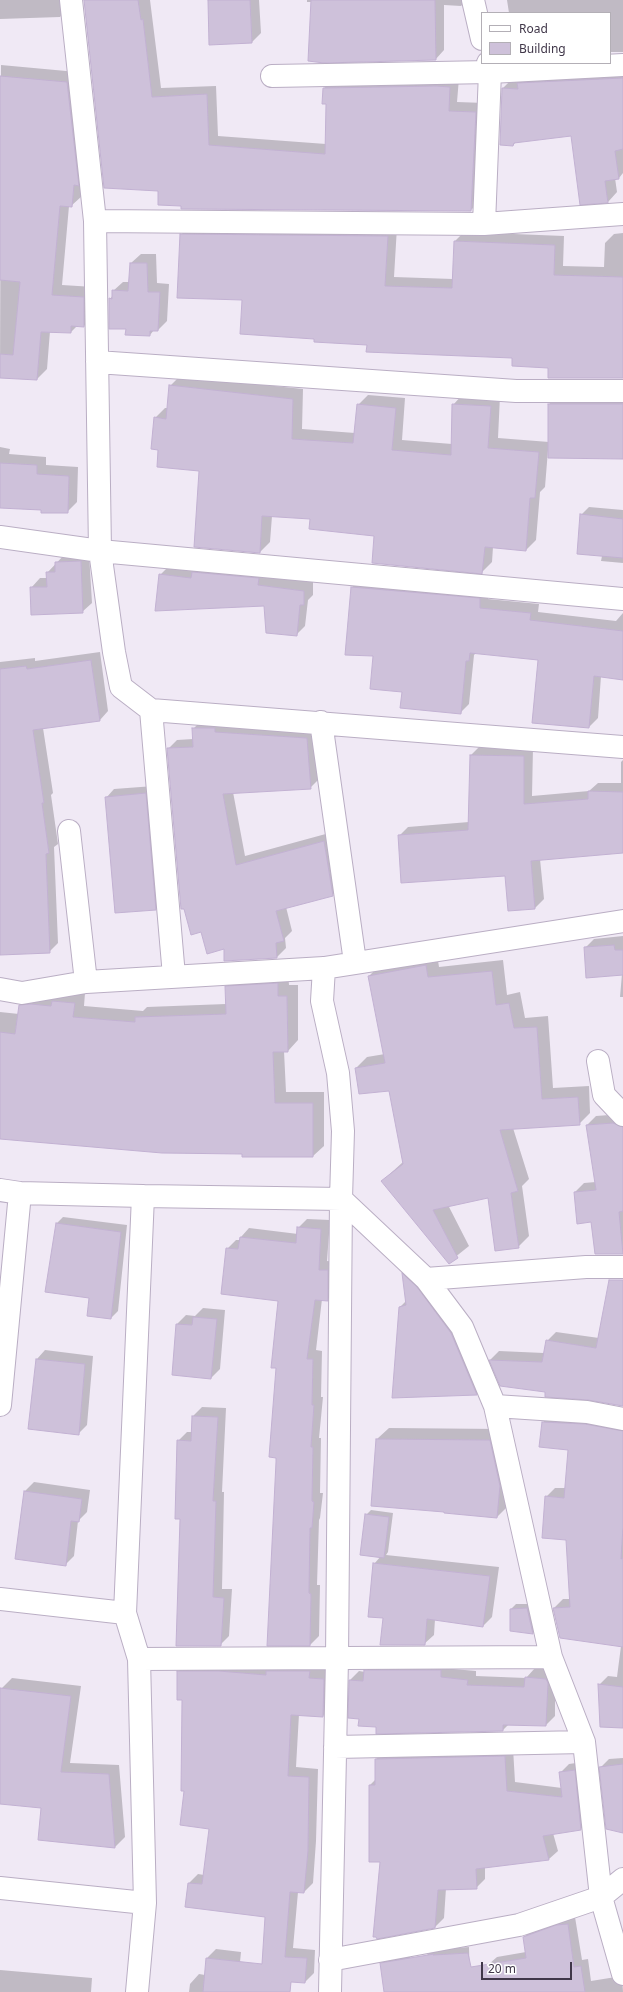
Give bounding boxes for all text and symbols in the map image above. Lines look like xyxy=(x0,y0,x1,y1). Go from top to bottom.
legend xyxy=(481,12,611,64)
text: Road xyxy=(519,20,548,37)
text: Building xyxy=(519,40,566,57)
scale bar xyxy=(483,1954,574,1980)
text: 20 m xyxy=(488,1960,516,1977)

